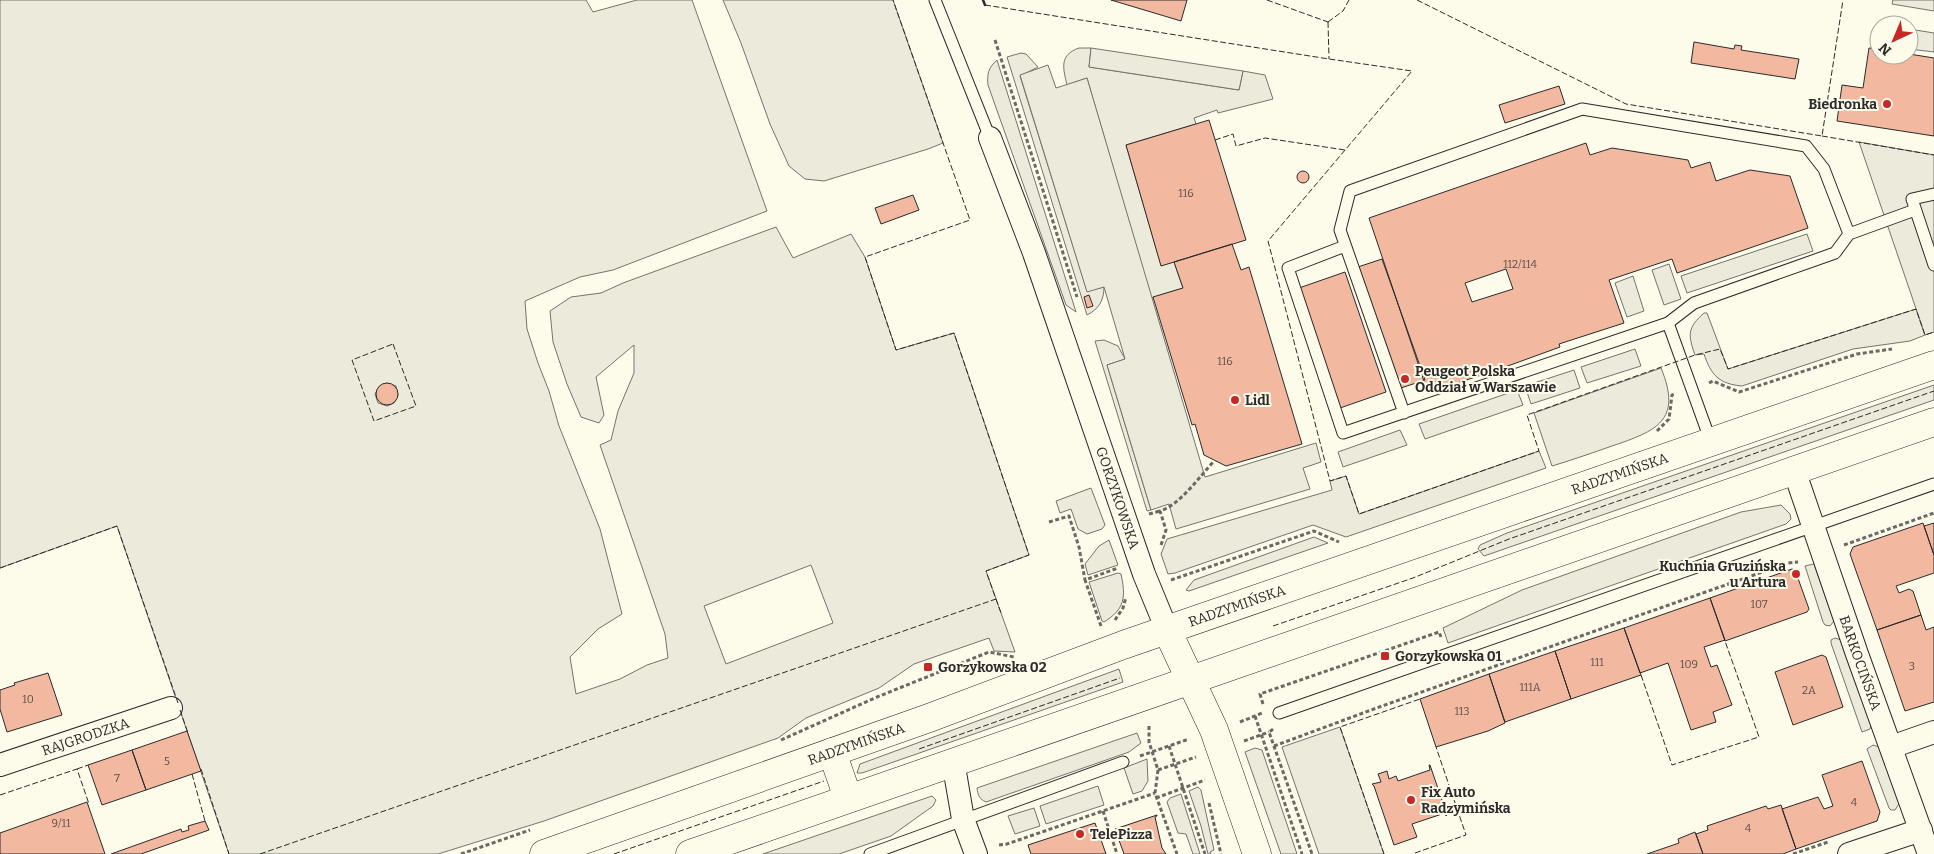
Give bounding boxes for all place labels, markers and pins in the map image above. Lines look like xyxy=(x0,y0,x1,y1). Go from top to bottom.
place label: Biedronka xyxy=(1808,96,1877,113)
marker: Biedronka xyxy=(1881,98,1893,110)
place label: Peugeot Polska Oddział w Warszawie xyxy=(1415,363,1556,396)
marker: Peugeot Polska Oddział w Warszawie xyxy=(1399,373,1411,385)
place label: Lidl xyxy=(1245,392,1271,409)
marker: Lidl xyxy=(1229,394,1241,406)
place label: Kuchnia Gruzińska u Artura xyxy=(1659,558,1786,591)
marker: Kuchnia Gruzińska u Artura xyxy=(1790,568,1802,580)
place label: Gorzykowska 01 xyxy=(1395,648,1502,665)
marker: Gorzykowska 01 xyxy=(1379,650,1391,662)
place label: Gorzykowska 02 xyxy=(938,659,1047,676)
marker: Gorzykowska 02 xyxy=(922,661,934,673)
place label: Fix Auto Radzymińska xyxy=(1421,784,1511,817)
marker: Fix Auto Radzymińska xyxy=(1405,794,1417,806)
place label: TelePizza xyxy=(1090,826,1153,843)
marker: TelePizza xyxy=(1074,828,1086,840)

